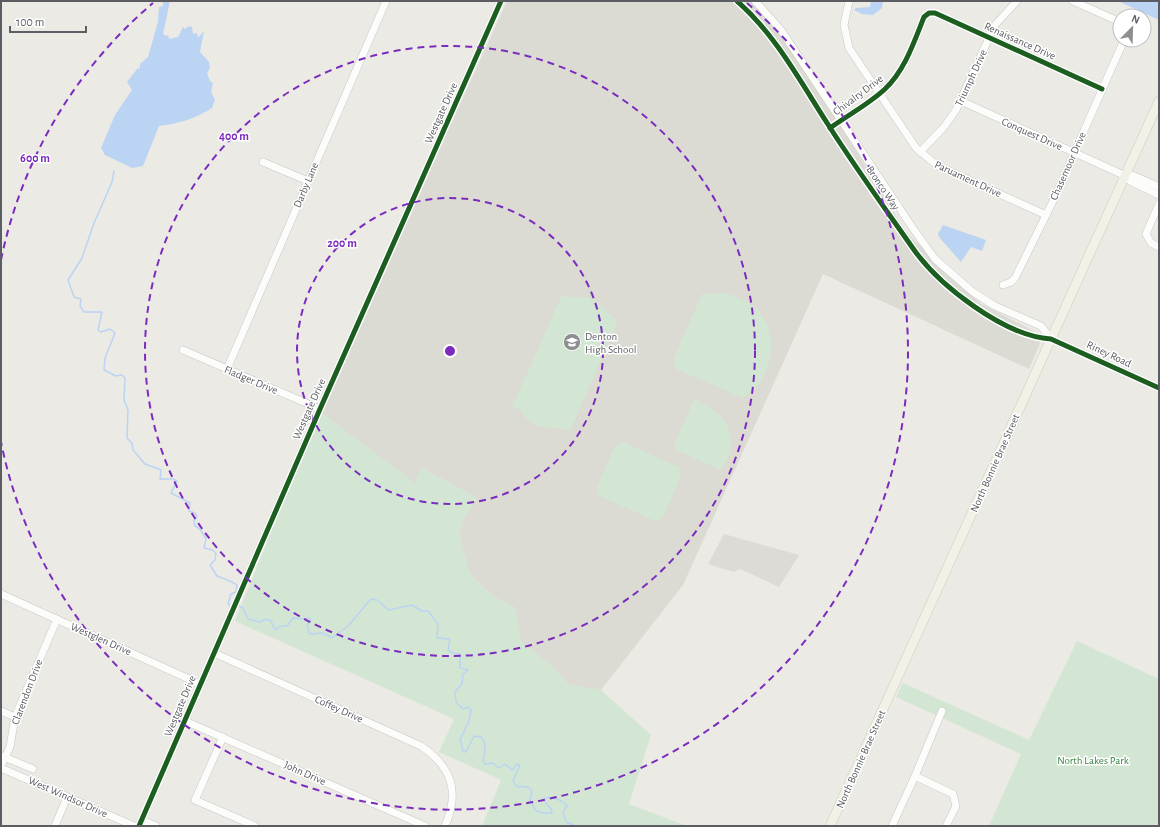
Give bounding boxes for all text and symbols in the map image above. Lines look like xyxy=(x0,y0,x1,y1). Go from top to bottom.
scale bar xyxy=(10,8,86,34)
north arrow xyxy=(1112,8,1152,48)
text: N xyxy=(1130,13,1141,26)
text: 100 m xyxy=(16,16,44,28)
street label: Renaissance Drive xyxy=(983,20,1057,62)
street label: Triumph Drive xyxy=(953,48,989,108)
street label: Chivalry Drive xyxy=(831,73,885,117)
street label: Westgate Drive xyxy=(423,81,459,145)
street label: Conquest Drive xyxy=(1000,116,1064,152)
text: 400 m xyxy=(219,130,249,142)
street label: Chasemoor Drive xyxy=(1048,130,1088,202)
text: 600 m xyxy=(20,152,50,164)
street label: Paruament Drive xyxy=(933,159,1003,199)
street label: Darby Lane xyxy=(292,161,320,209)
street label: Bronco Way xyxy=(864,164,902,212)
text: 200 m xyxy=(327,237,357,249)
place label: Denton High School xyxy=(585,331,637,355)
school or university icon: Denton High School xyxy=(562,332,582,352)
street label: Riney Road xyxy=(1085,339,1133,369)
centre of rings xyxy=(443,344,457,358)
street label: Fladger Drive xyxy=(223,364,279,396)
street label: Westgate Drive xyxy=(291,377,327,441)
street label: North Bonnie Brae Street xyxy=(968,412,1022,514)
street label: Westglen Drive xyxy=(69,621,133,657)
street label: Clarendon Drive xyxy=(9,658,45,726)
street label: Westgate Drive xyxy=(162,674,198,738)
street label: Coffey Drive xyxy=(313,693,365,725)
street label: North Bonnie Brae Street xyxy=(834,708,888,810)
park label: North Lakes Park xyxy=(1057,755,1129,766)
street label: John Drive xyxy=(282,759,328,787)
street label: West Windsor Drive xyxy=(27,775,109,819)

